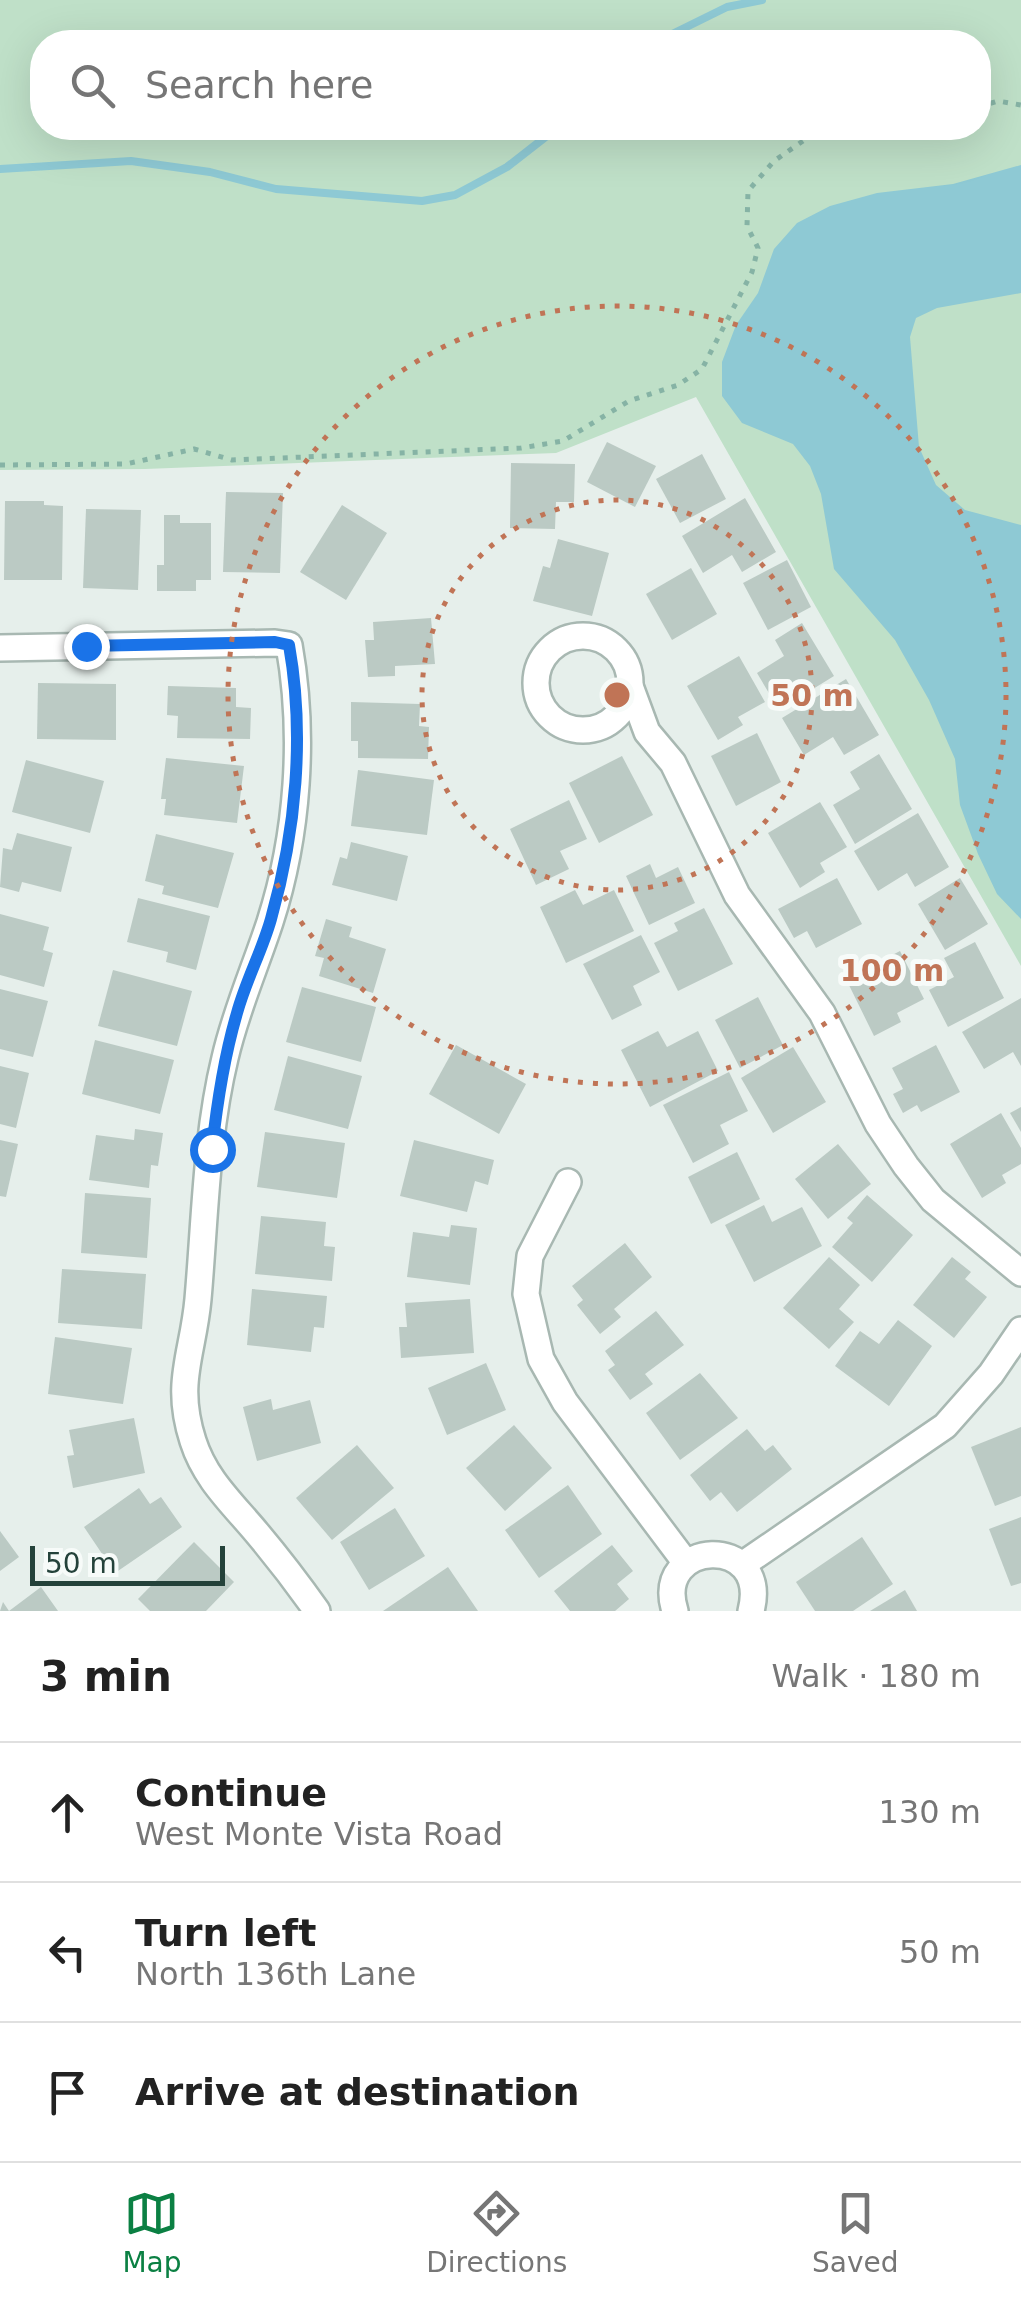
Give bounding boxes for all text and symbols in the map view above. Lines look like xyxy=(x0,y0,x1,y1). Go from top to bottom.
search box xyxy=(30,30,991,140)
icon: search xyxy=(65,58,120,113)
text: Search here xyxy=(145,63,373,107)
route end xyxy=(64,624,110,670)
centre of rings xyxy=(599,677,635,713)
text: 50 m xyxy=(770,678,854,713)
text: 100 m xyxy=(840,953,944,988)
route start xyxy=(190,1127,236,1173)
scale bar xyxy=(30,1541,225,1586)
text: 50 m xyxy=(45,1547,117,1580)
text: 3 min xyxy=(40,1652,172,1701)
text: Walk · 180 m xyxy=(771,1657,981,1695)
text: Continue xyxy=(135,1771,327,1815)
icon: ahead xyxy=(40,1785,95,1840)
text: 130 m xyxy=(879,1793,981,1831)
text: West Monte Vista Road xyxy=(135,1815,503,1853)
text: Turn left xyxy=(135,1911,316,1955)
icon: left xyxy=(40,1925,95,1980)
text: 50 m xyxy=(899,1933,981,1971)
text: North 136th Lane xyxy=(135,1955,416,1993)
icon: arrive xyxy=(40,2065,95,2120)
text: Arrive at destination xyxy=(135,2070,580,2114)
tab: Map xyxy=(122,2186,181,2279)
tab: Directions xyxy=(426,2186,567,2279)
tab: Saved xyxy=(812,2186,899,2279)

